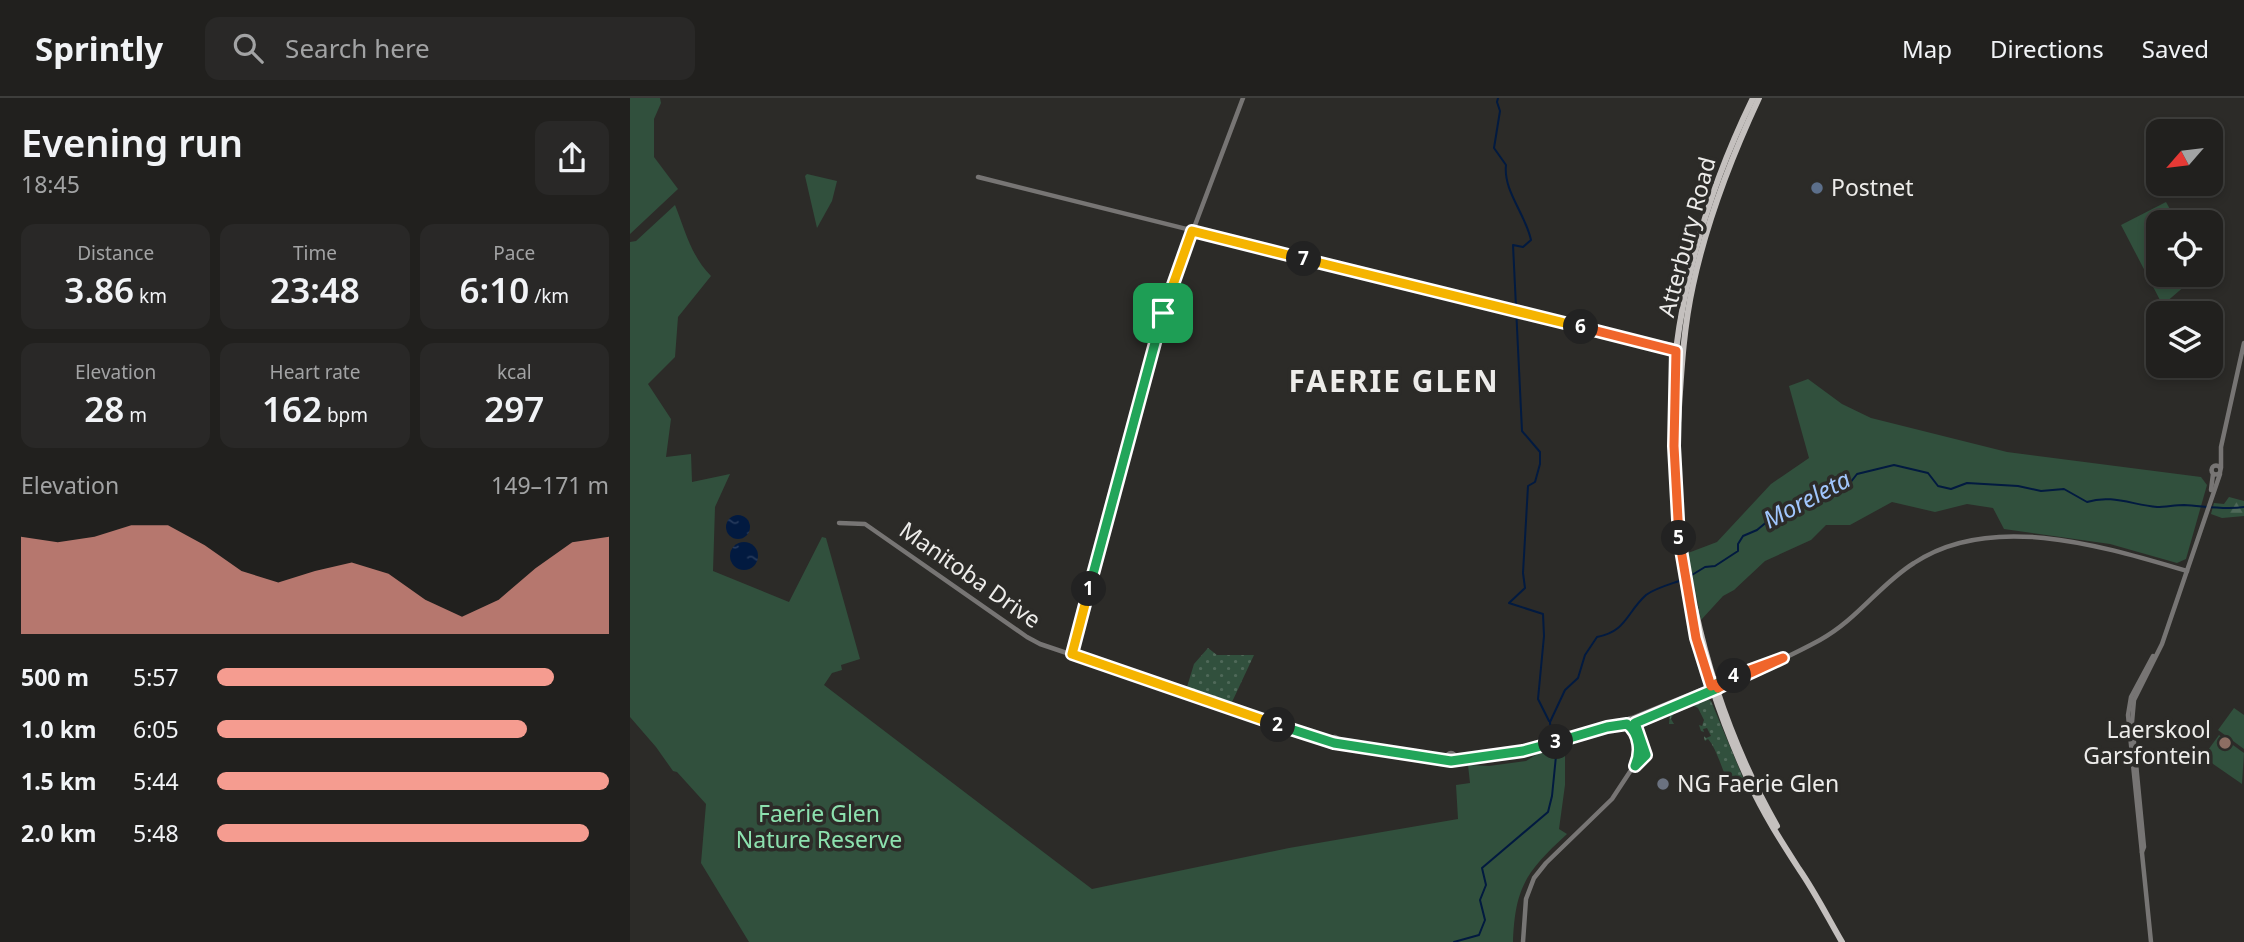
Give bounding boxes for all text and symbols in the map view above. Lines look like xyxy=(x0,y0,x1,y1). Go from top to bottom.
search box xyxy=(205,17,695,80)
text: Sprintly xyxy=(35,26,163,71)
icon: search xyxy=(229,29,267,67)
text: Search here xyxy=(285,30,430,66)
text: Map xyxy=(1902,32,1952,65)
text: Directions xyxy=(1990,32,2104,65)
text: Saved xyxy=(2142,32,2209,65)
text: Evening run xyxy=(21,116,243,168)
north arrow xyxy=(2146,119,2222,196)
map controls xyxy=(2146,119,2223,378)
button: share xyxy=(535,121,609,195)
street label: Atterbury Road xyxy=(1649,153,1723,320)
text: 18:45 xyxy=(21,168,80,200)
place label: Postnet xyxy=(1831,171,1914,203)
marker: Postnet xyxy=(1809,180,1825,196)
button: locate xyxy=(2146,210,2223,287)
text: Distance xyxy=(77,240,154,266)
text: Time xyxy=(293,240,337,266)
text: Pace xyxy=(493,240,535,266)
pin: 7 xyxy=(1286,242,1322,276)
text: 7 xyxy=(1298,245,1309,271)
text: 3.86 xyxy=(64,266,134,313)
text: 23:48 xyxy=(270,266,360,313)
text: 6:10 xyxy=(459,266,529,313)
text: km xyxy=(134,283,167,309)
text: /km xyxy=(529,283,569,309)
pin xyxy=(1133,283,1193,343)
icon: arrive xyxy=(1144,294,1182,332)
button: layers xyxy=(2146,301,2223,378)
pin: 6 xyxy=(1564,310,1598,344)
text: 6 xyxy=(1575,313,1586,339)
text: Elevation xyxy=(75,359,156,385)
text: Heart rate xyxy=(270,359,360,385)
text: kcal xyxy=(497,359,532,385)
district label: FAERIE GLEN xyxy=(1288,360,1500,401)
text: 28 xyxy=(84,385,124,432)
text: 162 xyxy=(262,385,322,432)
text: 297 xyxy=(484,385,544,432)
text: m xyxy=(124,402,147,428)
text: bpm xyxy=(322,402,368,428)
water label: Moreleta xyxy=(1757,462,1856,535)
text: Elevation xyxy=(21,469,119,501)
text: 149–171 m xyxy=(491,469,609,501)
street label: Manitoba Drive xyxy=(893,513,1048,635)
pin: 5 xyxy=(1662,520,1696,556)
text: 5 xyxy=(1673,524,1684,550)
pin: 1 xyxy=(1072,572,1106,606)
text: 1 xyxy=(1083,575,1094,601)
pin: 4 xyxy=(1716,658,1752,694)
text: 500 m xyxy=(21,661,89,693)
text: 5:57 xyxy=(133,661,179,693)
text: 4 xyxy=(1728,662,1739,688)
pin: 2 xyxy=(1260,708,1296,742)
text: 2 xyxy=(1272,711,1283,737)
text: 1.0 km xyxy=(21,713,96,745)
text: 6:05 xyxy=(133,713,179,745)
place label: Laerskool Garsfontein xyxy=(2083,713,2211,771)
pin: 3 xyxy=(1538,724,1574,760)
text: 3 xyxy=(1550,728,1561,754)
marker: Laerskool Garsfontein xyxy=(2217,735,2233,751)
text: 1.5 km xyxy=(21,765,96,797)
text: 5:44 xyxy=(133,765,179,797)
place label: NG Faerie Glen xyxy=(1677,767,1839,799)
marker: NG Faerie Glen xyxy=(1655,776,1671,792)
park label: Faerie Glen Nature Reserve xyxy=(736,797,902,855)
text: 2.0 km xyxy=(21,817,96,849)
text: 5:48 xyxy=(133,817,179,849)

